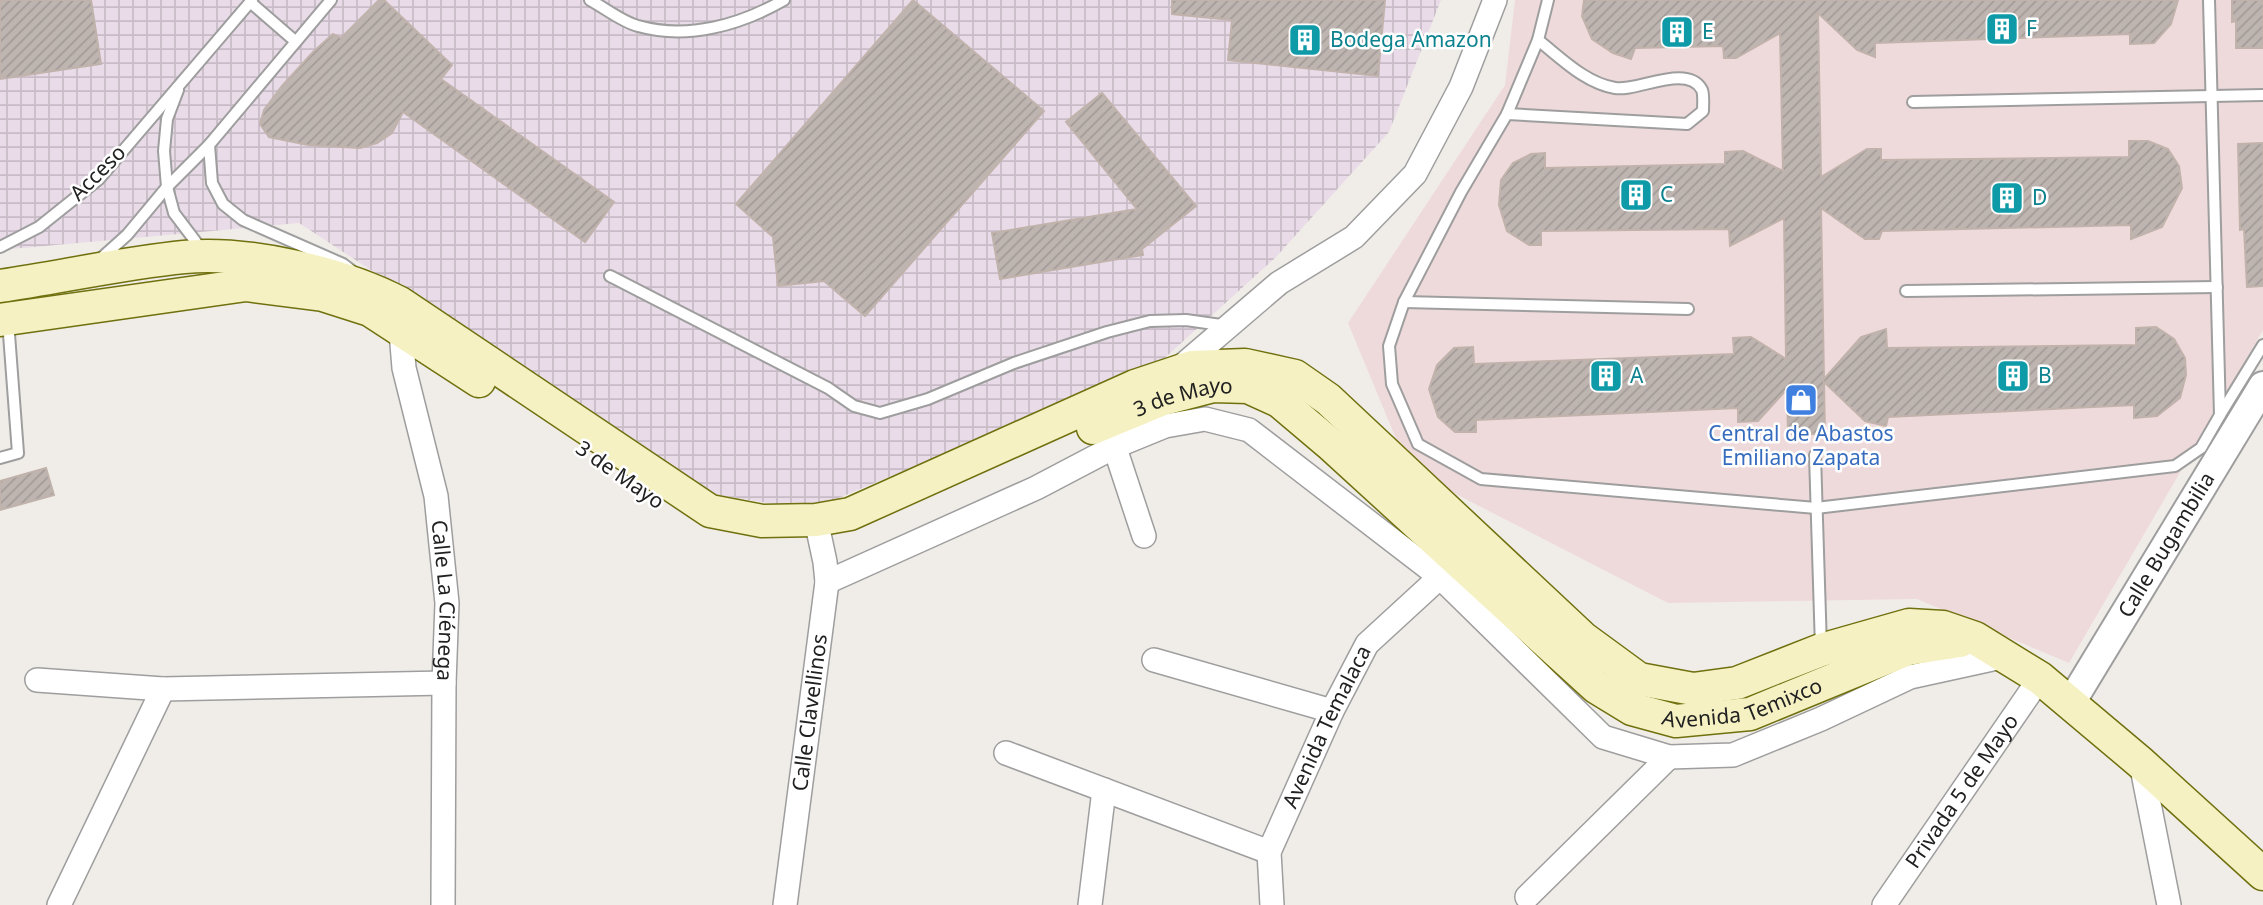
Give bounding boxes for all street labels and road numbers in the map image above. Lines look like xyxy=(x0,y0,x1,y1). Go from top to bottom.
street label: Acceso xyxy=(63,138,131,206)
street label: 3 de Mayo xyxy=(1129,371,1233,423)
street label: 3 de Mayo xyxy=(571,433,670,515)
street label: Calle Bugambilia xyxy=(2111,467,2220,622)
street label: Calle La Ciénega xyxy=(426,518,462,682)
street label: Calle Clavellinos xyxy=(785,632,833,793)
street label: Avenida Temalaca xyxy=(1275,640,1377,812)
street label: Avenida Temixco xyxy=(1659,671,1826,734)
street label: Privada 5 de Mayo xyxy=(1898,708,2024,873)

